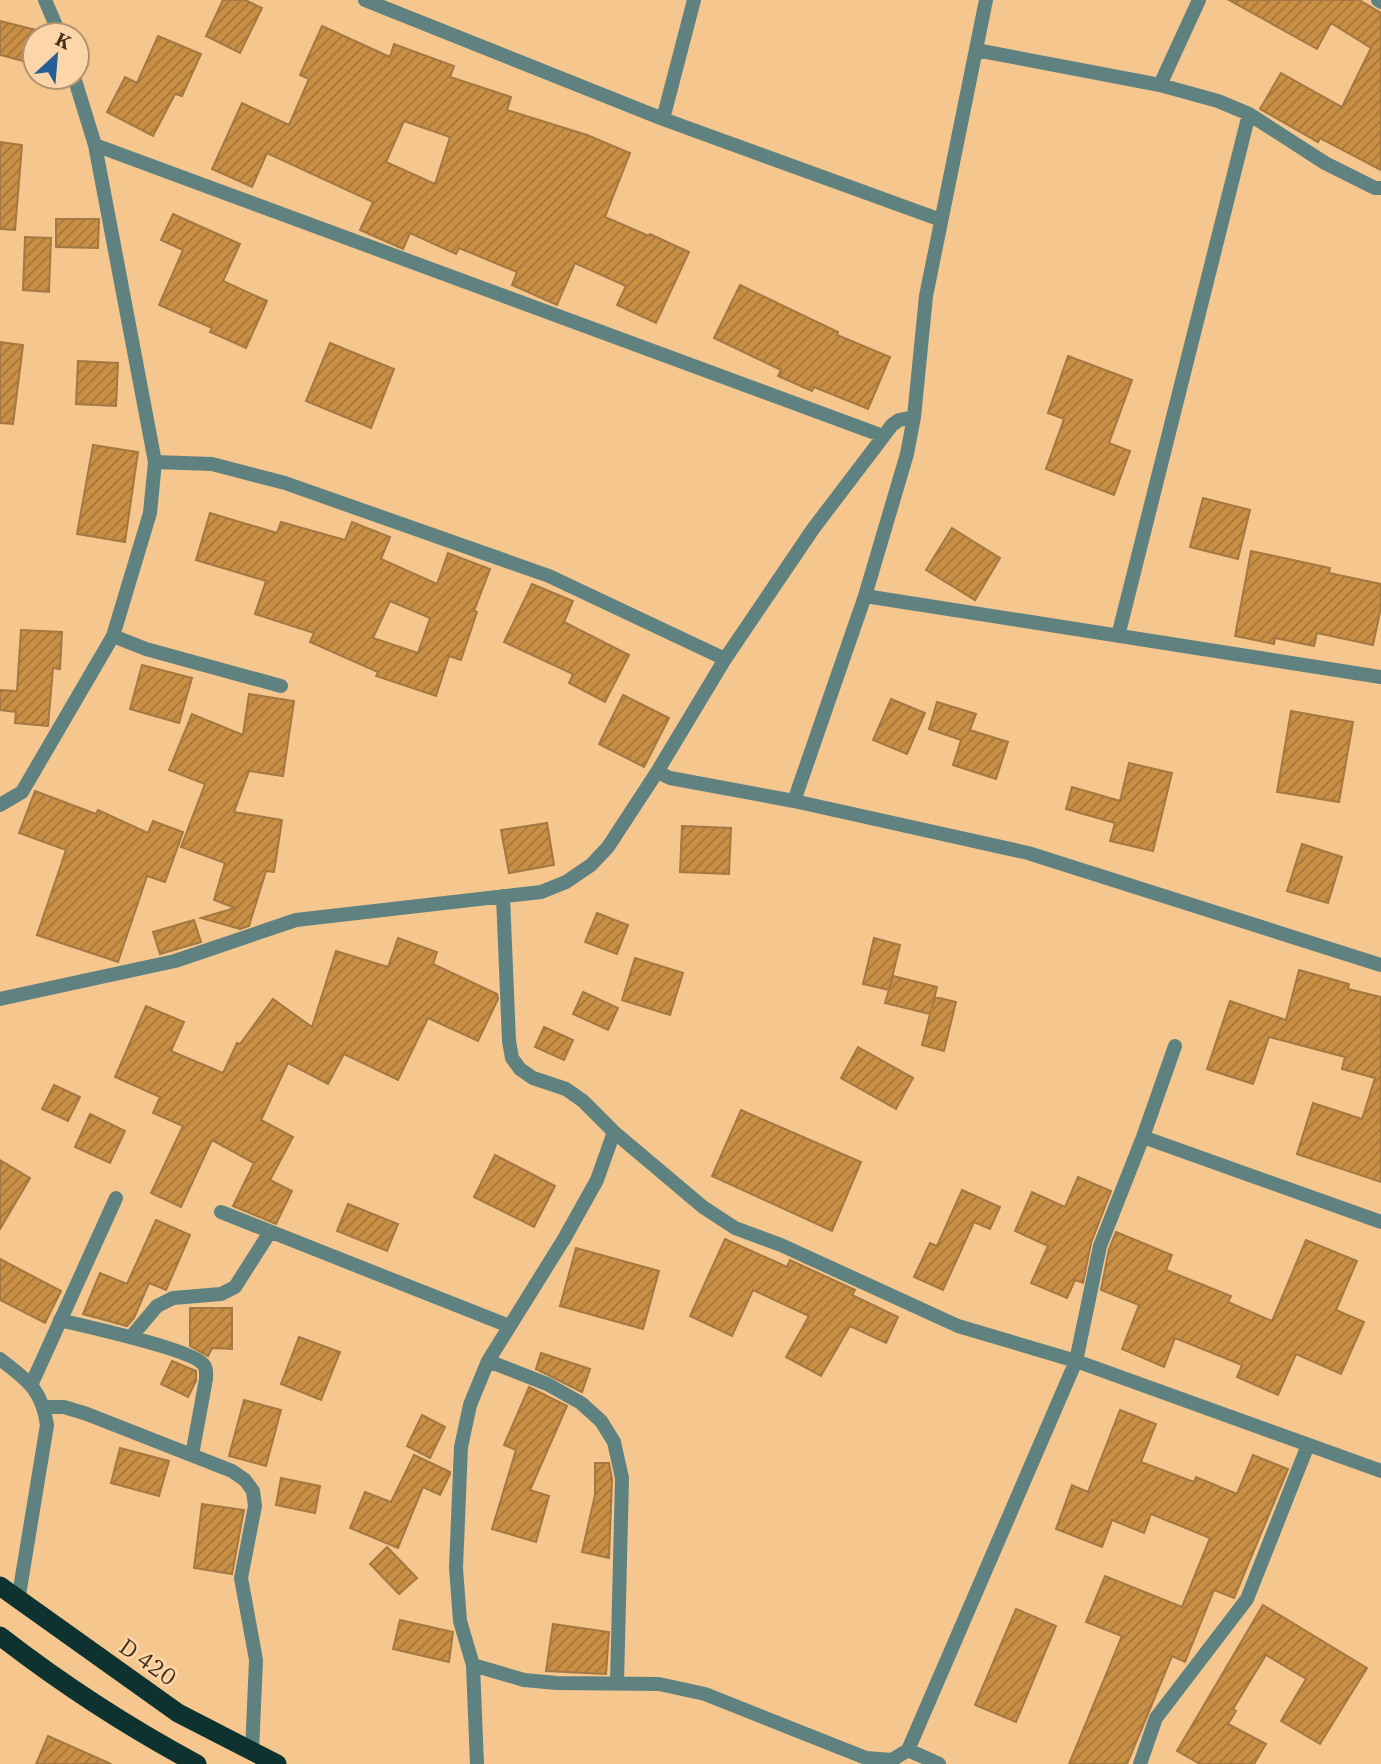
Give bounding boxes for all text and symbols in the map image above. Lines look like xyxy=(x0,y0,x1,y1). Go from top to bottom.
north arrow xyxy=(21,21,91,91)
text: K xyxy=(52,27,76,55)
street label: D 420 xyxy=(114,1631,183,1692)

